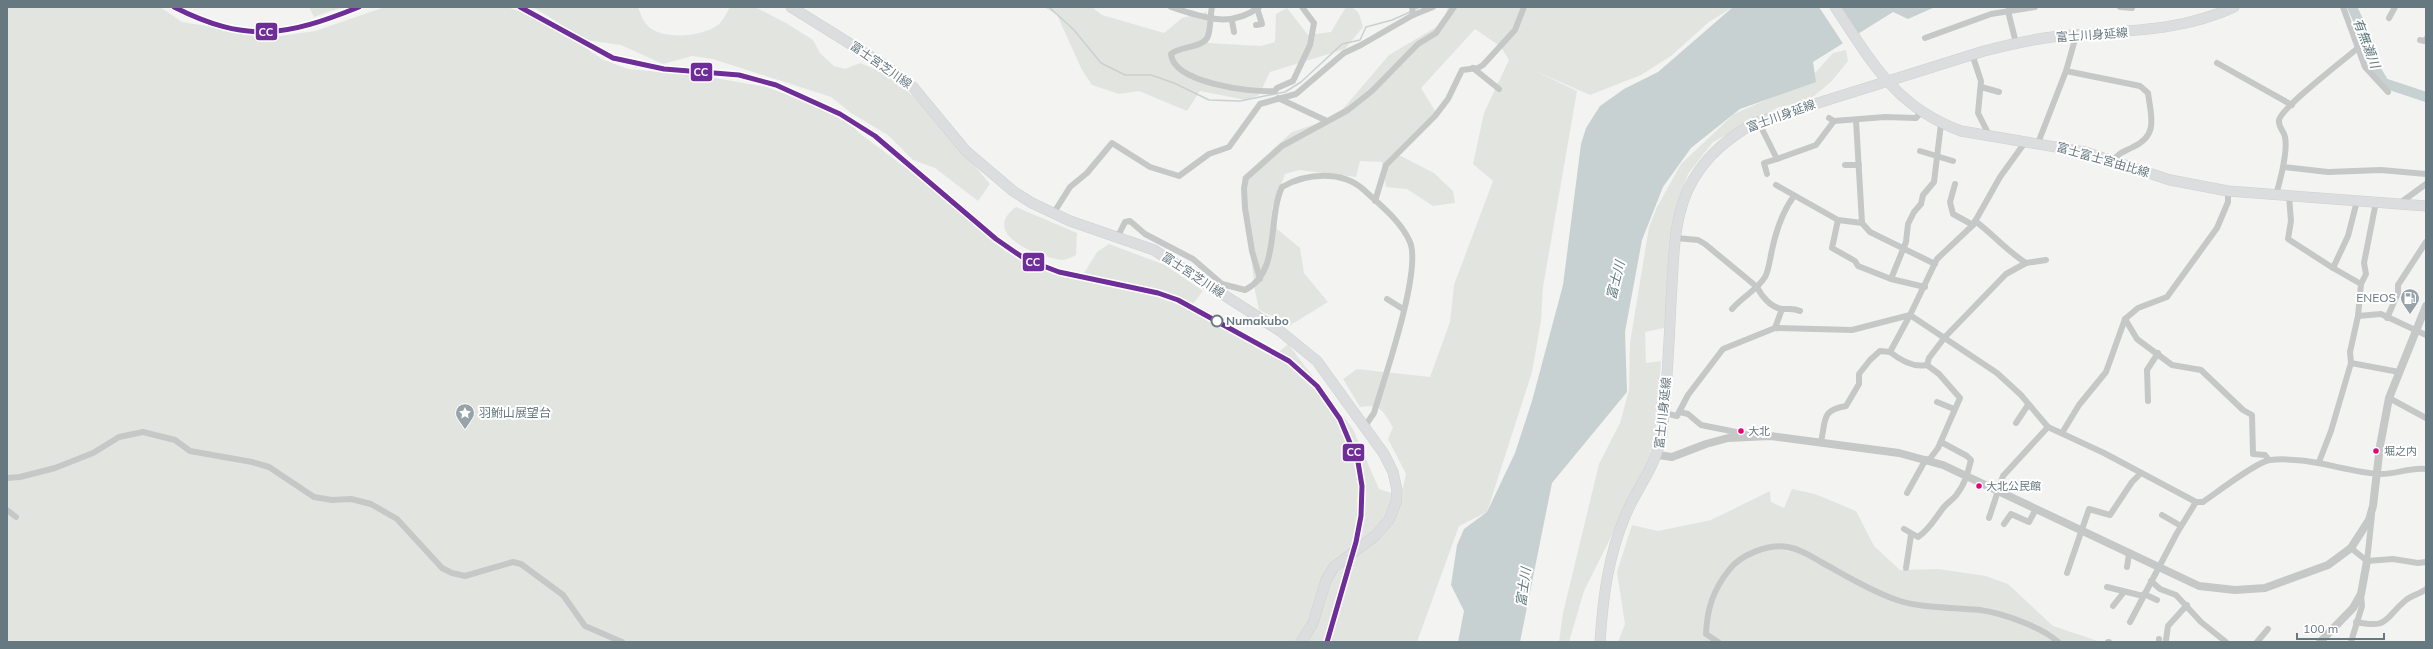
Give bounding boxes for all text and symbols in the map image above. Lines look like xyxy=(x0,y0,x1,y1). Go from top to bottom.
water label: 有無瀬川 xyxy=(2350,16,2385,72)
line badge: CC xyxy=(255,22,278,41)
text: CC xyxy=(259,25,274,39)
street label: 富士川身延線 xyxy=(2056,25,2128,44)
street label: 富士宮芝川線 xyxy=(847,38,915,91)
line badge: CC xyxy=(690,62,713,82)
text: CC xyxy=(694,65,709,79)
street label: 富士川身延線 xyxy=(1744,96,1817,135)
street label: 富士富士宮由比線 xyxy=(2055,139,2151,180)
street label: 富士宮芝川線 xyxy=(1159,249,1228,300)
line badge: CC xyxy=(1022,252,1045,272)
text: CC xyxy=(1026,255,1041,269)
water label: 富士川 xyxy=(1603,257,1628,301)
fuel station icon: ENEOS xyxy=(2399,287,2421,315)
place label: ENEOS xyxy=(2356,290,2396,305)
place label: Numakubo xyxy=(1226,313,1289,328)
marker: Numakubo xyxy=(1210,314,1224,328)
street label: 富士川身延線 xyxy=(1651,376,1674,450)
place icon: 羽鮒山展望台 xyxy=(454,402,476,430)
place label: 羽鮒山展望台 xyxy=(479,405,551,420)
place label: 大北 xyxy=(1748,424,1770,438)
marker: 大北 xyxy=(1736,426,1746,436)
line badge: CC xyxy=(1342,443,1365,462)
place label: 堀之内 xyxy=(2384,444,2417,458)
text: CC xyxy=(1347,445,1362,459)
marker: 堀之内 xyxy=(2371,446,2381,456)
place label: 大北公民館 xyxy=(1986,479,2041,493)
marker: 大北公民館 xyxy=(1974,481,1984,491)
water label: 富士川 xyxy=(1512,565,1534,607)
scale bar xyxy=(2297,615,2384,641)
text: 100 m xyxy=(2303,621,2338,636)

